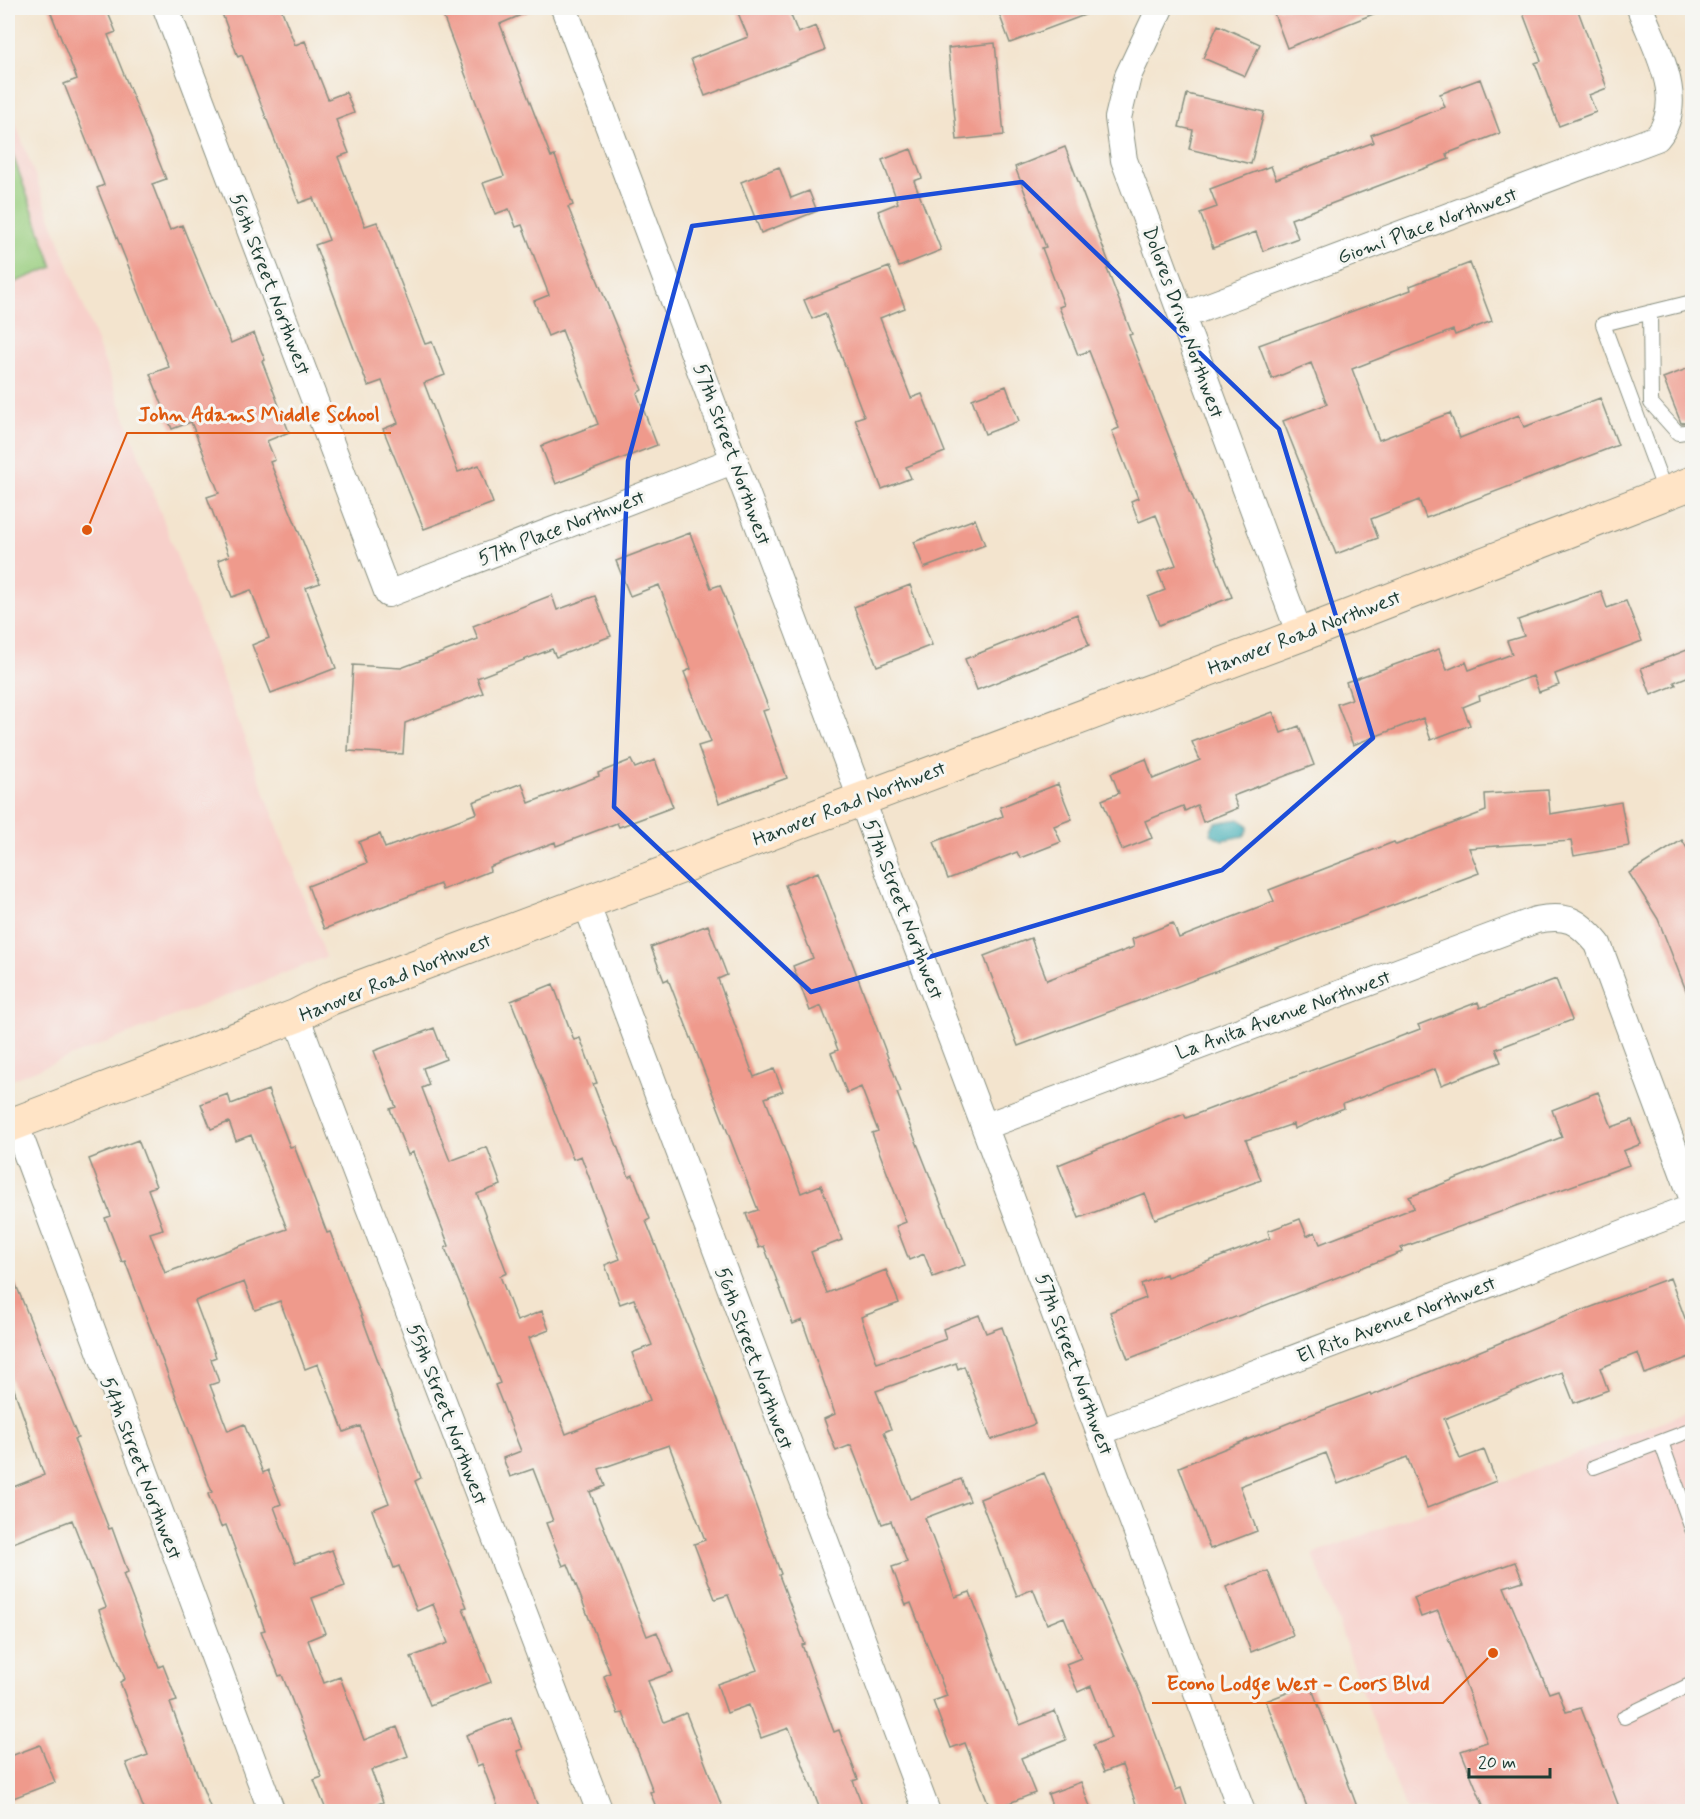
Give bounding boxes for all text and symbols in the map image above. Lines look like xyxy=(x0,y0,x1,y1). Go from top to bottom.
street label: Giomi Place Northwest xyxy=(1334,181,1521,272)
street label: 56th Street Northwest xyxy=(222,190,317,379)
street label: Dolores Drive Northwest xyxy=(1135,223,1230,422)
street label: 57th Street Northwest xyxy=(686,360,777,549)
callout: John Adams Middle School xyxy=(127,394,391,433)
text: John Adams Middle School xyxy=(138,401,380,429)
street label: 57th Place Northwest xyxy=(474,484,649,573)
street label: Hanover Road Northwest xyxy=(1204,584,1405,683)
street label: Hanover Road Northwest xyxy=(749,755,950,854)
street label: 57th Street Northwest xyxy=(856,815,950,1004)
street label: Hanover Road Northwest xyxy=(295,927,496,1029)
street label: La Anita Avenue Northwest xyxy=(1172,964,1395,1067)
street label: 56th Street Northwest xyxy=(708,1263,799,1454)
street label: 57th Street Northwest xyxy=(1028,1270,1119,1459)
street label: El Rito Avenue Northwest xyxy=(1293,1270,1500,1371)
street label: 55th Street Northwest xyxy=(400,1320,494,1509)
street label: 54th Street Northwest xyxy=(93,1373,188,1564)
callout: Econo Lodge West - Coors Blvd xyxy=(1152,1664,1443,1703)
text: Econo Lodge West - Coors Blvd xyxy=(1166,1670,1430,1700)
scale bar xyxy=(1469,1741,1550,1779)
text: 20 m xyxy=(1478,1751,1516,1775)

